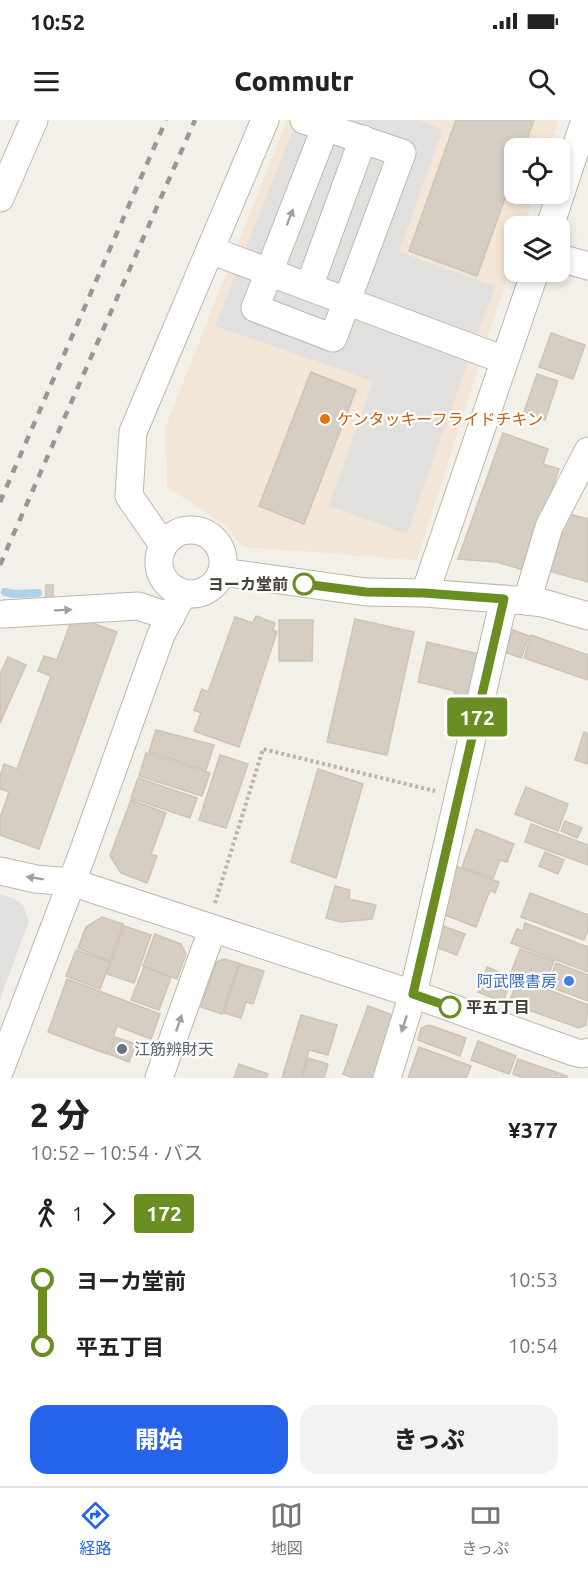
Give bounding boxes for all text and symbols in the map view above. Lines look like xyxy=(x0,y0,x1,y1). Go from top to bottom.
text: 10:52 xyxy=(30,9,85,34)
icon: menu xyxy=(30,65,63,98)
icon: search xyxy=(525,65,558,98)
text: Commutr xyxy=(234,66,354,96)
map controls xyxy=(504,138,570,282)
button: locate xyxy=(504,138,570,204)
one-way arrow xyxy=(285,208,295,226)
button: layers xyxy=(504,216,570,282)
place label: ケンタッキーフライドチキン xyxy=(337,410,543,428)
marker: ケンタッキーフライドチキン xyxy=(318,412,332,426)
marker: ヨーカ堂前 xyxy=(293,573,315,595)
place label: ヨーカ堂前 xyxy=(208,575,288,593)
one-way arrow xyxy=(53,605,72,614)
line badge: 172 xyxy=(442,698,512,736)
text: 172 xyxy=(459,705,495,729)
one-way arrow xyxy=(26,874,45,883)
place label: 阿武隈書房 xyxy=(477,972,557,990)
marker: 阿武隈書房 xyxy=(562,974,576,988)
marker: 平五丁目 xyxy=(439,996,461,1018)
place label: 平五丁目 xyxy=(466,998,530,1016)
one-way arrow xyxy=(174,1014,184,1032)
one-way arrow xyxy=(399,1015,408,1033)
place label: 江筋辨財天 xyxy=(134,1040,214,1058)
marker: 江筋辨財天 xyxy=(115,1042,129,1056)
text: 2 分 xyxy=(30,1096,90,1133)
text: ¥377 xyxy=(508,1117,558,1142)
text: 10:52 – 10:54 · バス xyxy=(30,1141,203,1164)
icon: walk xyxy=(30,1197,63,1230)
icon: forward xyxy=(92,1197,125,1230)
text: 172 xyxy=(146,1201,182,1225)
text: 1 xyxy=(72,1202,83,1225)
text: ヨーカ堂前 xyxy=(76,1268,186,1293)
text: 10:53 xyxy=(508,1268,558,1291)
text: 平五丁目 xyxy=(76,1334,164,1359)
text: 10:54 xyxy=(508,1334,558,1357)
button: 開始 xyxy=(30,1405,288,1474)
button: きっぷ xyxy=(300,1405,558,1474)
tab: 経路 xyxy=(79,1499,112,1559)
tab: 地図 xyxy=(270,1499,303,1559)
tab: きっぷ xyxy=(462,1499,509,1559)

